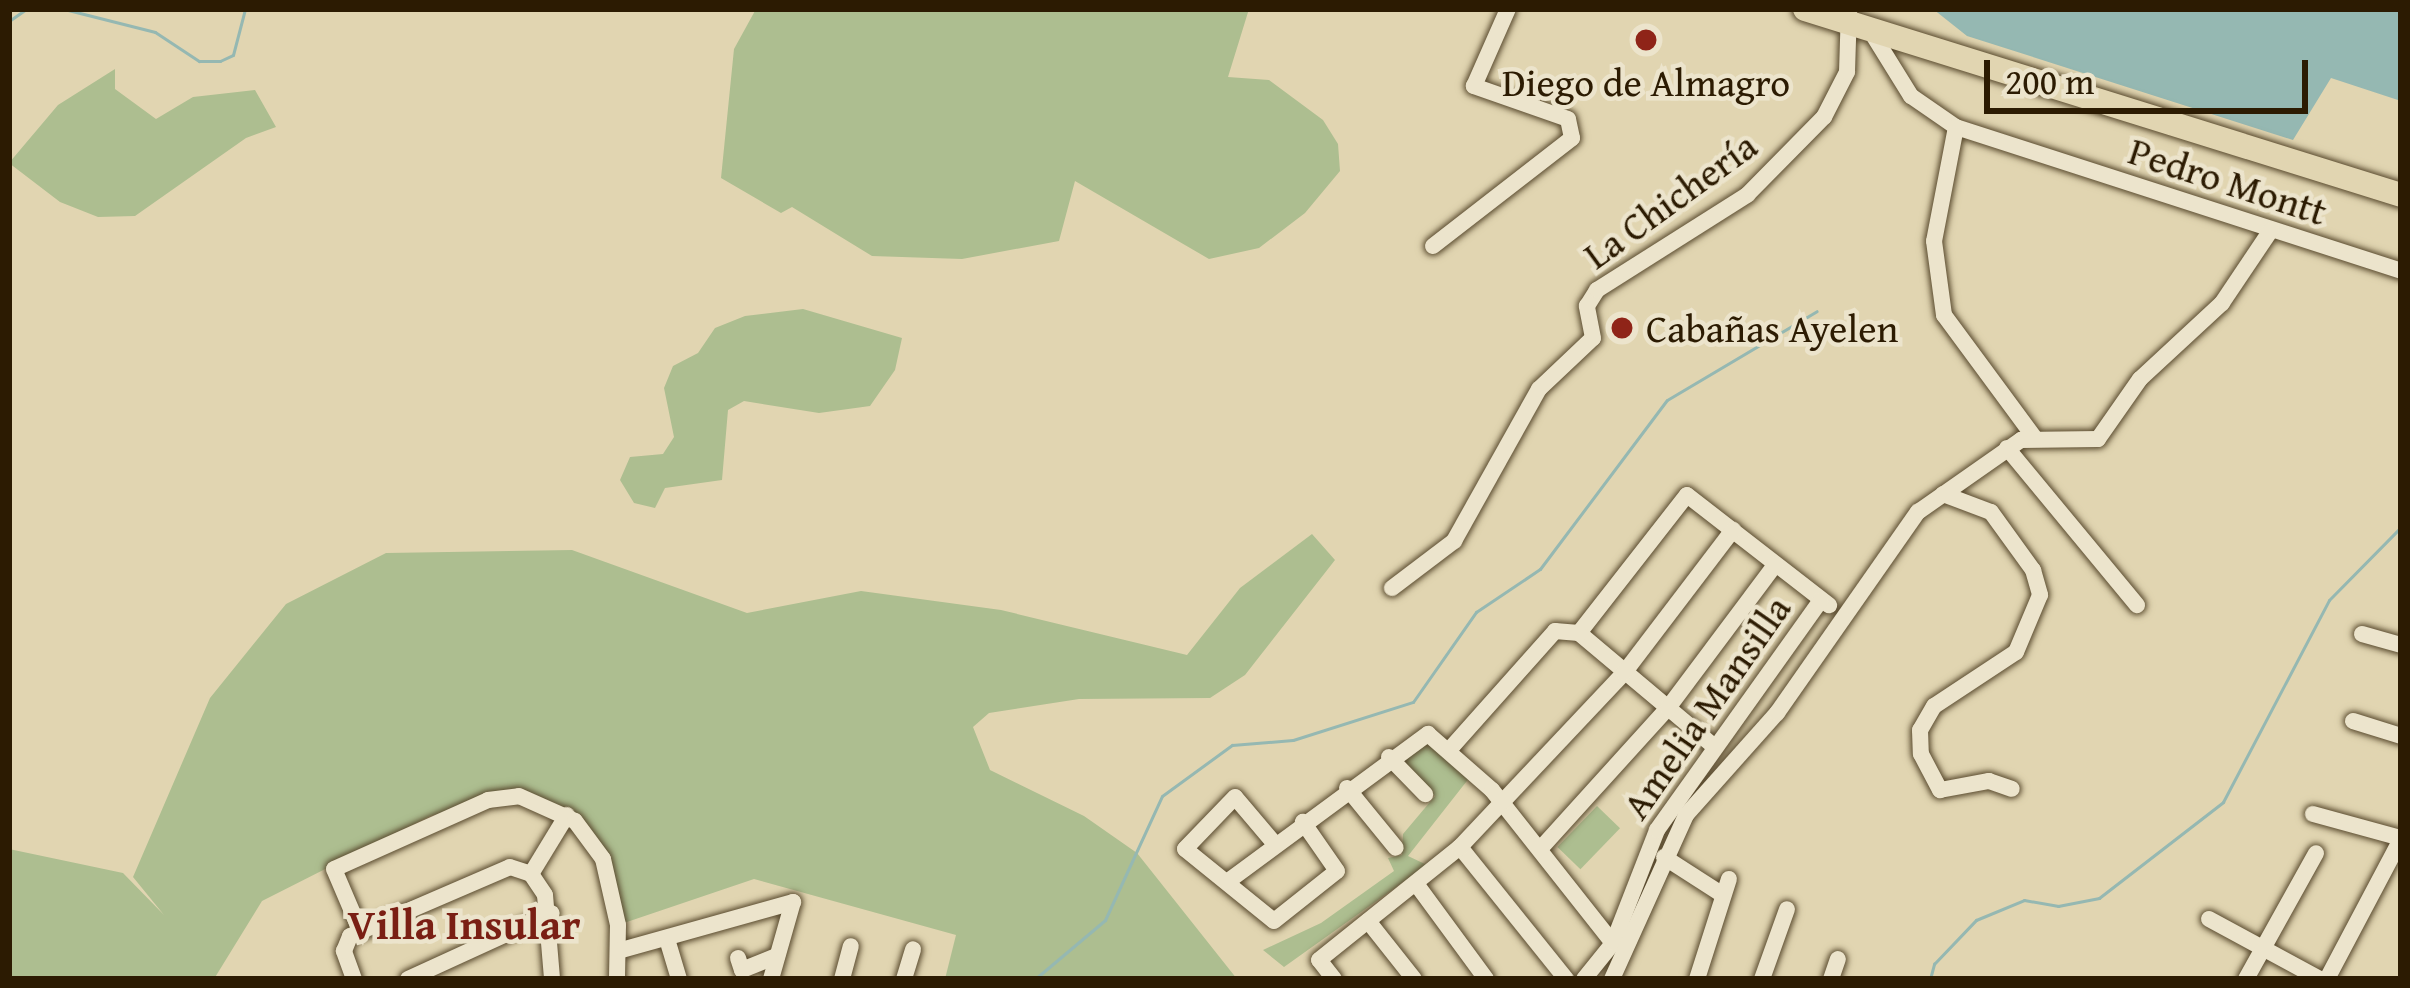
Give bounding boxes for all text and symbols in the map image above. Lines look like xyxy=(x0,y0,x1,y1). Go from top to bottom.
marker: Diego de Almagro xyxy=(1633,27,1659,53)
scale bar xyxy=(1990,36,2314,110)
text: 200 m xyxy=(2005,54,2094,107)
place label: Diego de Almagro xyxy=(1502,59,1790,105)
street label: La Chichería xyxy=(1574,122,1766,278)
street label: Pedro Montt xyxy=(2123,127,2333,235)
place label: Cabañas Ayelen xyxy=(1646,305,1898,351)
marker: Cabañas Ayelen xyxy=(1609,315,1635,341)
street label: Amelia Mansilla xyxy=(1612,586,1800,828)
district label: Villa Insular xyxy=(348,899,580,949)

